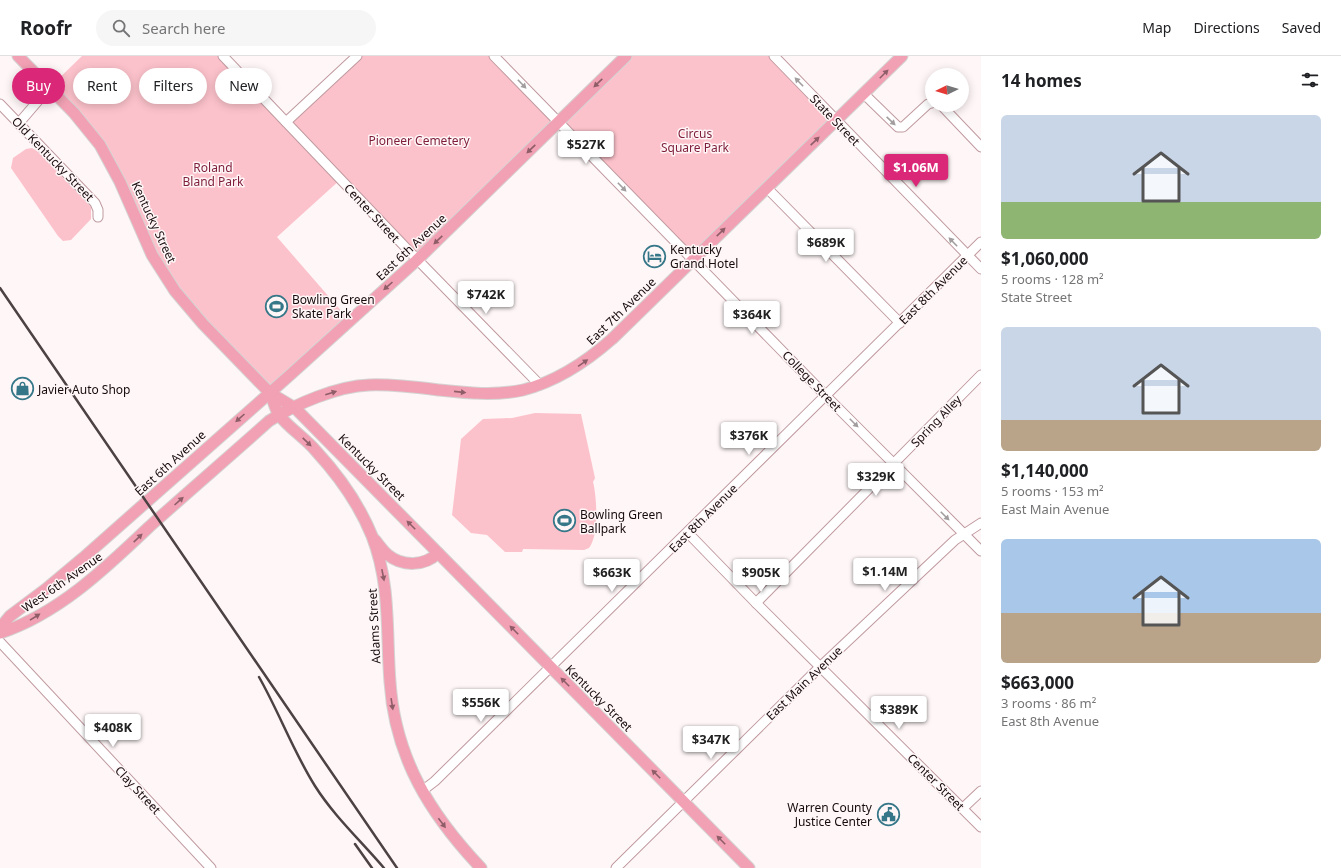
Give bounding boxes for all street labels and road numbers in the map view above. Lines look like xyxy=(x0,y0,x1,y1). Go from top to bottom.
street label: State Street xyxy=(806,91,864,150)
street label: Old Kentucky Street xyxy=(8,113,98,205)
street label: Kentucky Street xyxy=(128,178,181,266)
street label: Center Street xyxy=(340,180,404,247)
street label: East 6th Avenue xyxy=(372,210,450,284)
street label: East 8th Avenue xyxy=(895,252,971,328)
street label: East 7th Avenue xyxy=(583,273,660,349)
street label: College Street xyxy=(779,347,846,416)
street label: Spring Alley xyxy=(907,391,966,451)
street label: East 6th Avenue xyxy=(131,426,209,500)
street label: Kentucky Street xyxy=(335,430,410,505)
street label: East 8th Avenue xyxy=(665,480,741,556)
street label: West 6th Avenue xyxy=(18,548,106,616)
street label: Adams Street xyxy=(364,587,384,664)
street label: East Main Avenue xyxy=(762,642,846,724)
street label: Kentucky Street xyxy=(562,661,637,736)
street label: Center Street xyxy=(904,750,969,815)
street label: Clay Street xyxy=(111,762,165,818)

